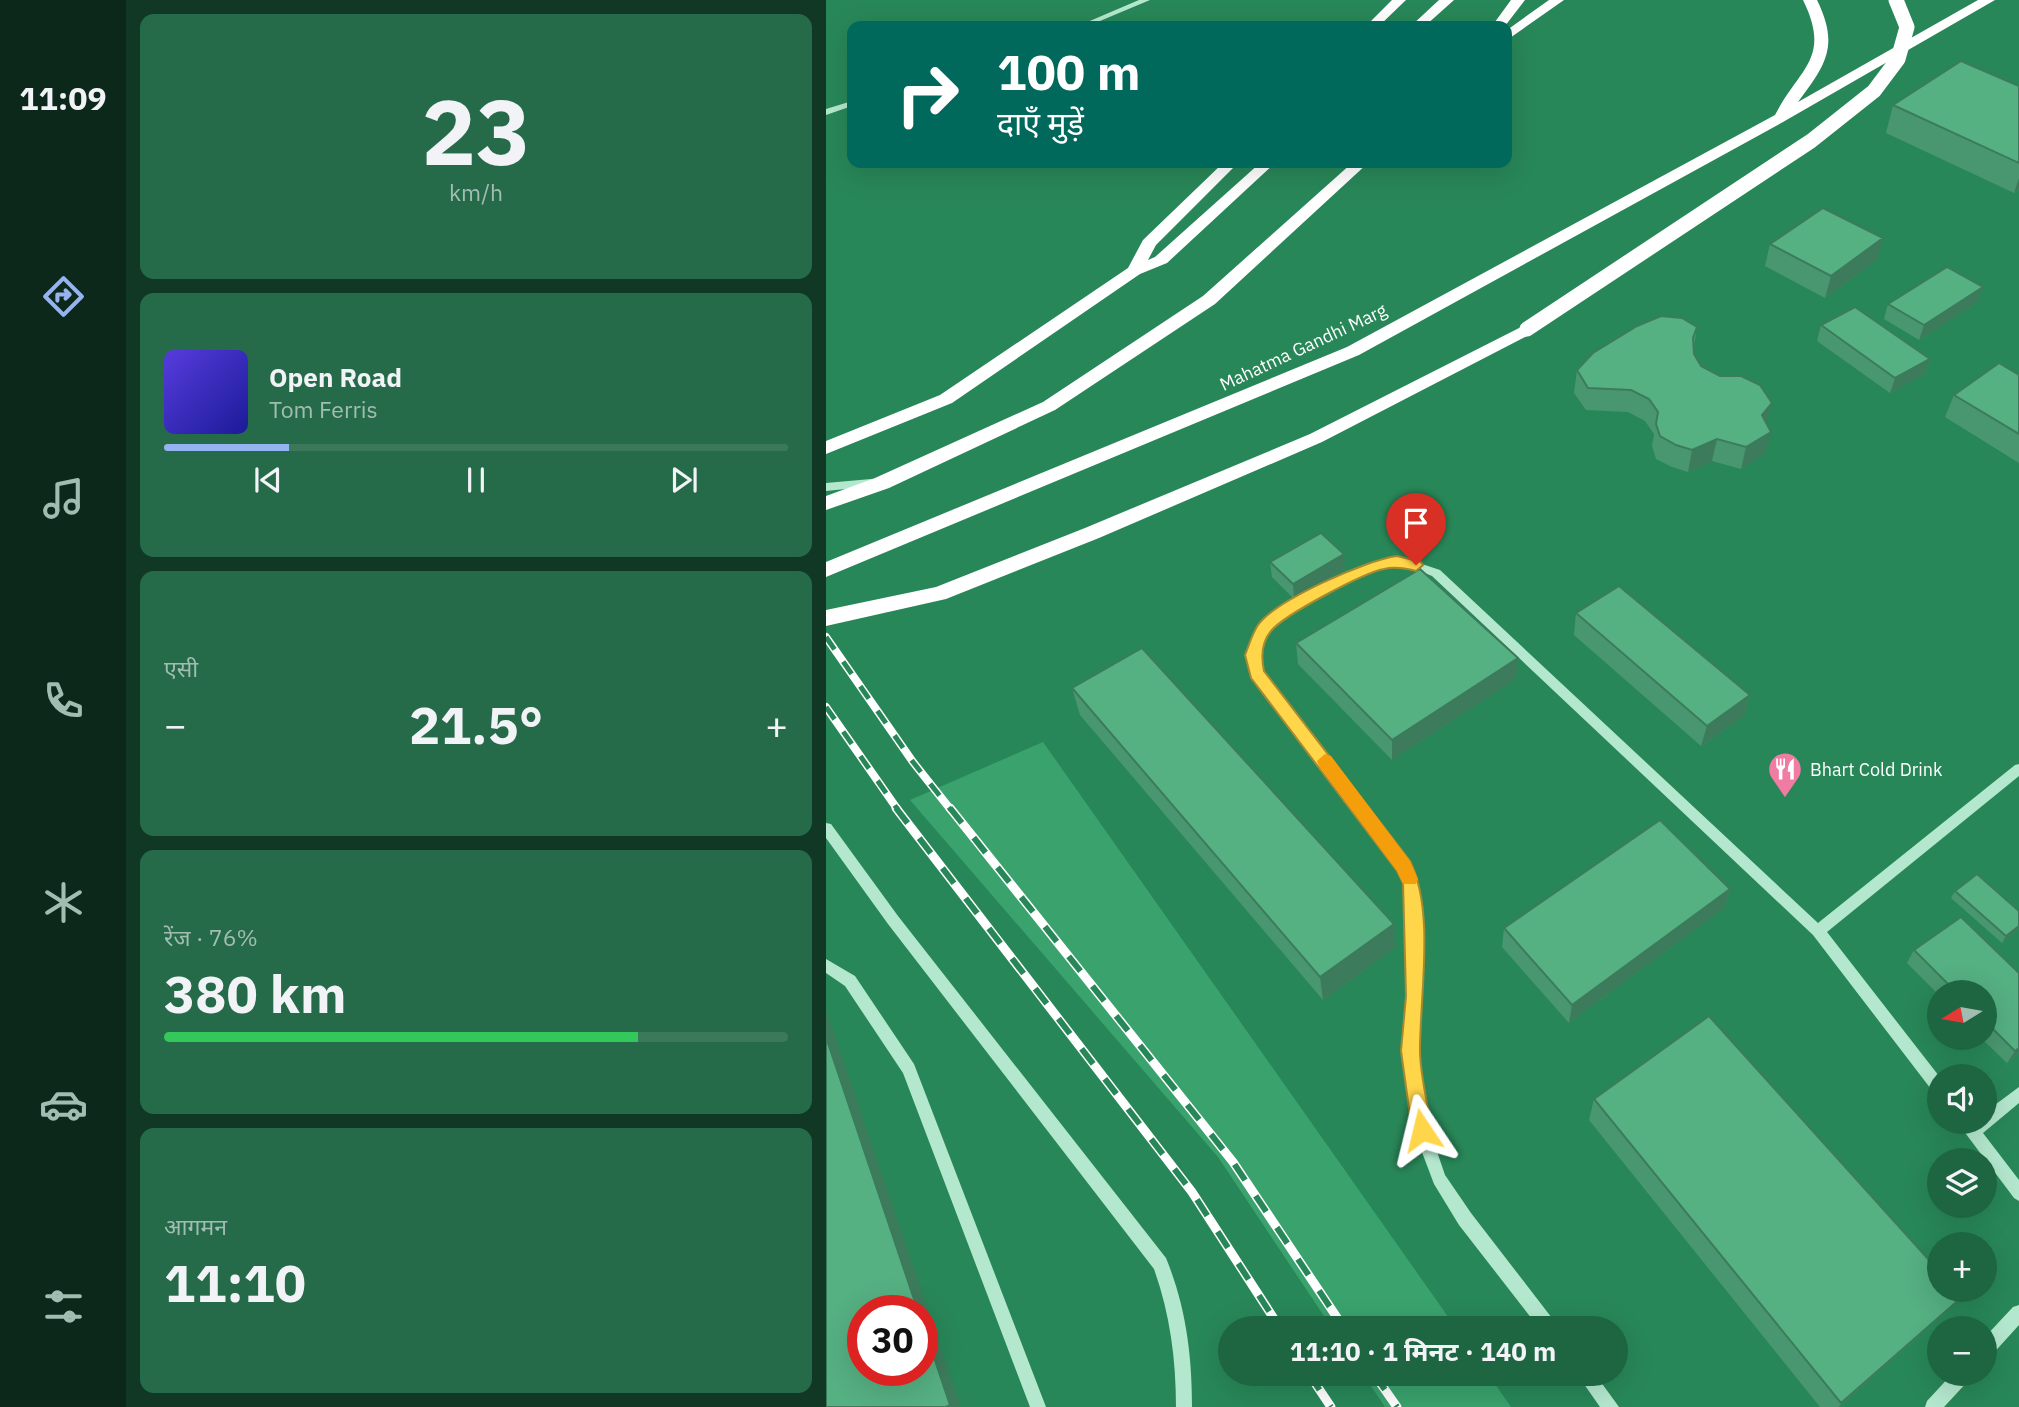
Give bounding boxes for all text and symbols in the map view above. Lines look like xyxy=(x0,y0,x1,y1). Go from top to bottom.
text: 100 m xyxy=(997,40,1141,103)
icon: right xyxy=(882,49,973,140)
text: 23 xyxy=(421,72,531,190)
text: 11:09 xyxy=(19,77,107,119)
text: दाएँ मुड़ें xyxy=(997,102,1084,144)
text: km/h xyxy=(449,177,503,207)
icon: directions xyxy=(39,272,88,321)
street label: Mahatma Gandhi Marg xyxy=(1216,298,1391,396)
text: Open Road xyxy=(269,360,402,394)
text: Tom Ferris xyxy=(269,394,378,424)
icon: previous xyxy=(249,461,287,499)
icon: pause xyxy=(457,461,495,499)
icon: next xyxy=(665,461,703,499)
icon: music xyxy=(39,474,88,523)
pin xyxy=(1386,493,1446,565)
icon: arrive xyxy=(1397,504,1435,542)
text: एसी xyxy=(164,653,198,683)
icon: phone xyxy=(39,676,88,725)
text: 21.5° xyxy=(409,691,543,758)
text: − xyxy=(164,700,187,749)
text: + xyxy=(765,700,788,749)
restaurant icon: Bhart Cold Drink xyxy=(1766,750,1804,799)
place label: Bhart Cold Drink xyxy=(1810,758,1943,781)
icon: climate xyxy=(39,878,88,927)
text: रेंज · 76% xyxy=(164,922,258,952)
text: 380 km xyxy=(164,960,346,1027)
north arrow xyxy=(1927,980,1997,1050)
map controls xyxy=(1927,980,1997,1386)
button: sound xyxy=(1927,1064,1997,1134)
icon: car xyxy=(39,1080,88,1129)
position arrow xyxy=(1385,1093,1459,1167)
button: layers xyxy=(1927,1148,1997,1218)
text: आगमन xyxy=(164,1211,227,1241)
button: + xyxy=(1927,1232,1997,1302)
text: 11:10 xyxy=(164,1249,306,1316)
icon: filters xyxy=(39,1282,88,1331)
speed limit sign: 30 xyxy=(847,1295,938,1386)
button: − xyxy=(1927,1316,1997,1386)
text: 11:10 · 1 मिनट · 140 m xyxy=(1290,1334,1556,1368)

